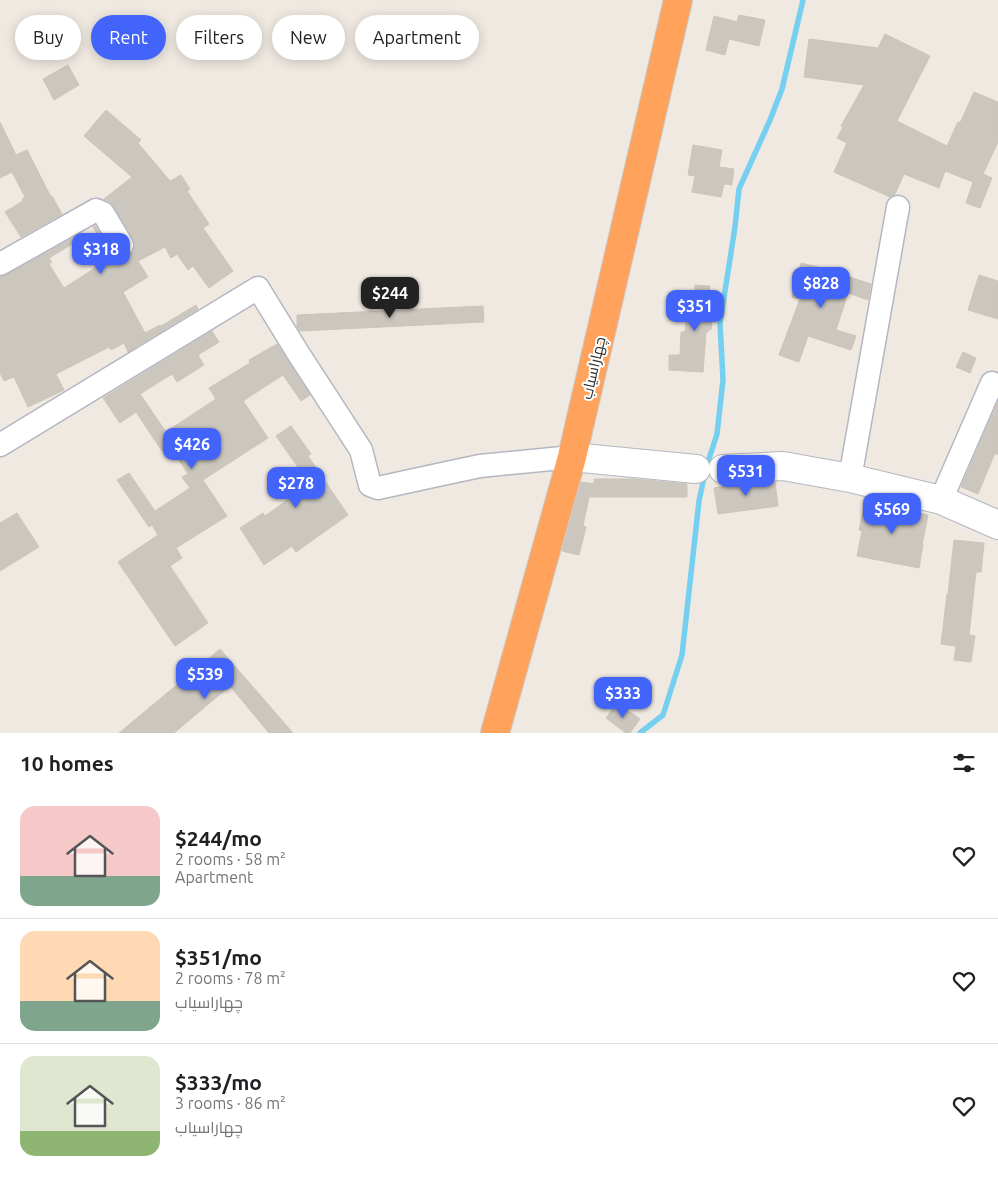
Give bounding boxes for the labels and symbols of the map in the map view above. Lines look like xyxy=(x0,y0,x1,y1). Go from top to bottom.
pin: $318 xyxy=(71,232,131,275)
pin: $828 xyxy=(791,266,851,309)
pin: $244 xyxy=(360,276,420,319)
pin: $351 xyxy=(665,290,725,332)
street label: چهاراسیاب xyxy=(578,335,610,401)
pin: $426 xyxy=(162,428,222,470)
pin: $531 xyxy=(716,454,776,497)
pin: $278 xyxy=(266,466,326,509)
pin: $569 xyxy=(862,492,922,535)
pin: $539 xyxy=(175,658,235,700)
pin: $333 xyxy=(593,676,653,719)

